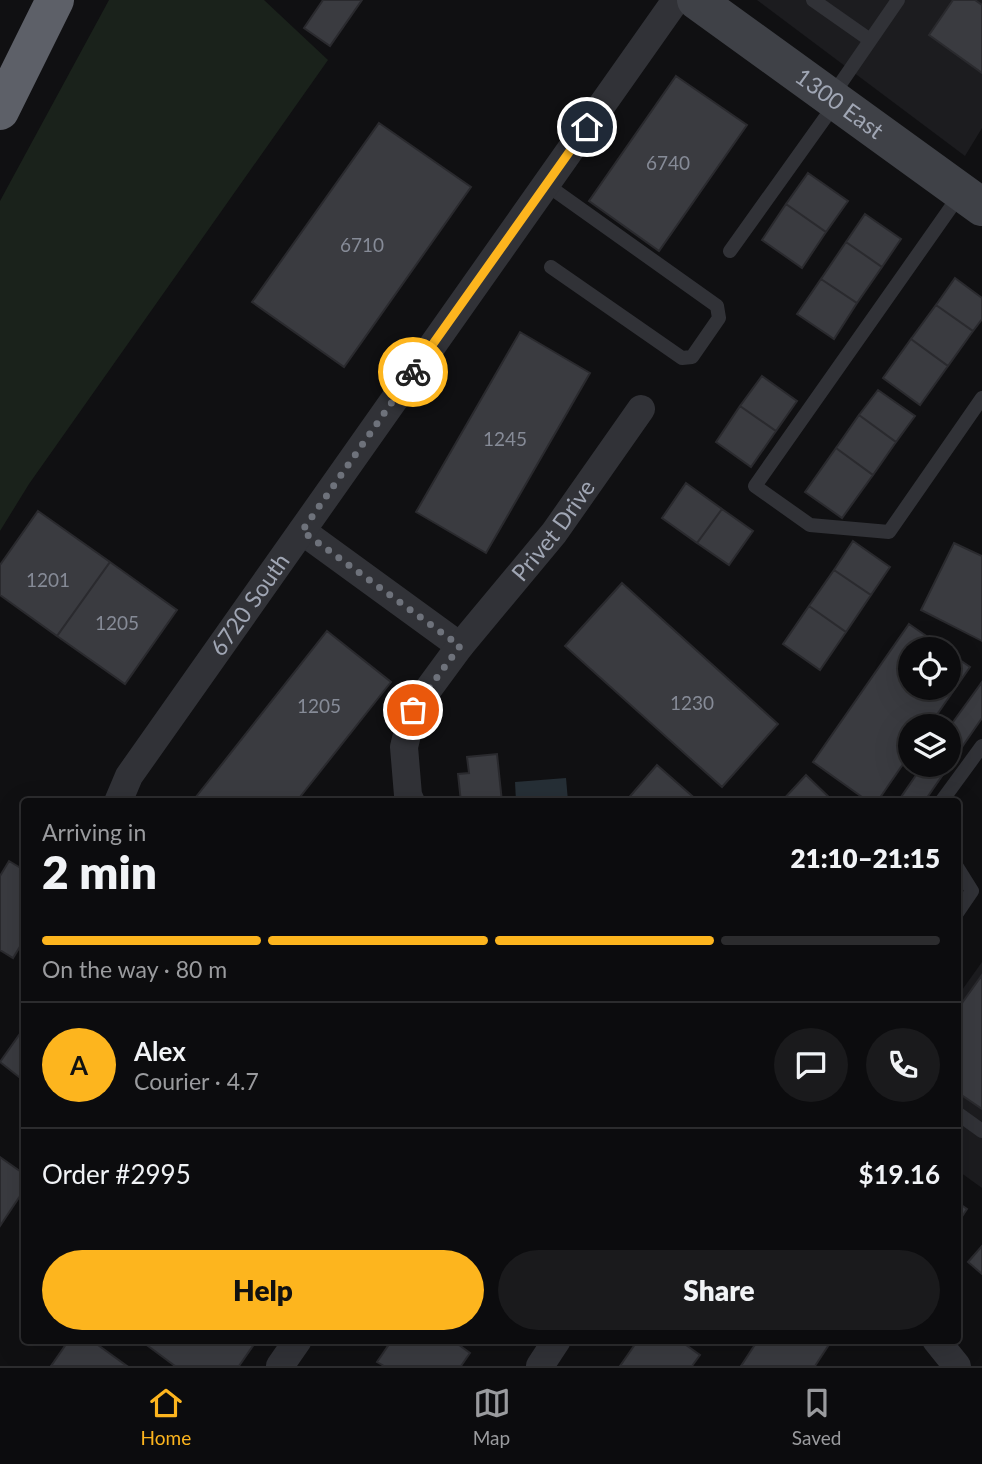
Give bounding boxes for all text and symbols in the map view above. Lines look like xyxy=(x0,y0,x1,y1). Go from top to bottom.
street label: 1300 East xyxy=(790,62,890,145)
pin xyxy=(557,97,617,157)
icon: home xyxy=(568,108,606,146)
house number: 6740 xyxy=(646,151,690,174)
house number: 6710 xyxy=(340,233,384,256)
courier xyxy=(378,337,448,407)
icon: bike xyxy=(394,353,432,391)
house number: 1245 xyxy=(483,427,527,450)
street label: Privet Drive xyxy=(505,474,600,586)
street label: 6720 South xyxy=(203,547,295,661)
house number: 1201 xyxy=(26,568,70,591)
house number: 1205 xyxy=(95,611,139,634)
map controls xyxy=(898,637,961,777)
button: locate xyxy=(898,637,961,700)
pin xyxy=(383,680,443,740)
icon: bag xyxy=(394,691,432,729)
house number: 1230 xyxy=(670,691,714,714)
house number: 1205 xyxy=(297,694,341,717)
button: layers xyxy=(898,714,961,777)
text: Arriving in xyxy=(42,818,146,846)
text: 21:10–21:15 xyxy=(790,842,940,874)
text: 2 min xyxy=(42,844,157,899)
text: On the way · 80 m xyxy=(42,955,227,983)
button: chat xyxy=(774,1028,848,1102)
button: phone xyxy=(866,1028,940,1102)
text: Alex xyxy=(134,1035,186,1067)
text: A xyxy=(70,1049,88,1081)
text: Courier · 4.7 xyxy=(134,1067,259,1095)
text: Order #2995 xyxy=(42,1158,191,1190)
text: $19.16 xyxy=(858,1158,940,1190)
button: Help xyxy=(42,1250,484,1330)
button: Share xyxy=(498,1250,940,1330)
tab: Home xyxy=(141,1384,191,1449)
tab: Map xyxy=(473,1384,511,1449)
tab: Saved xyxy=(792,1384,841,1449)

